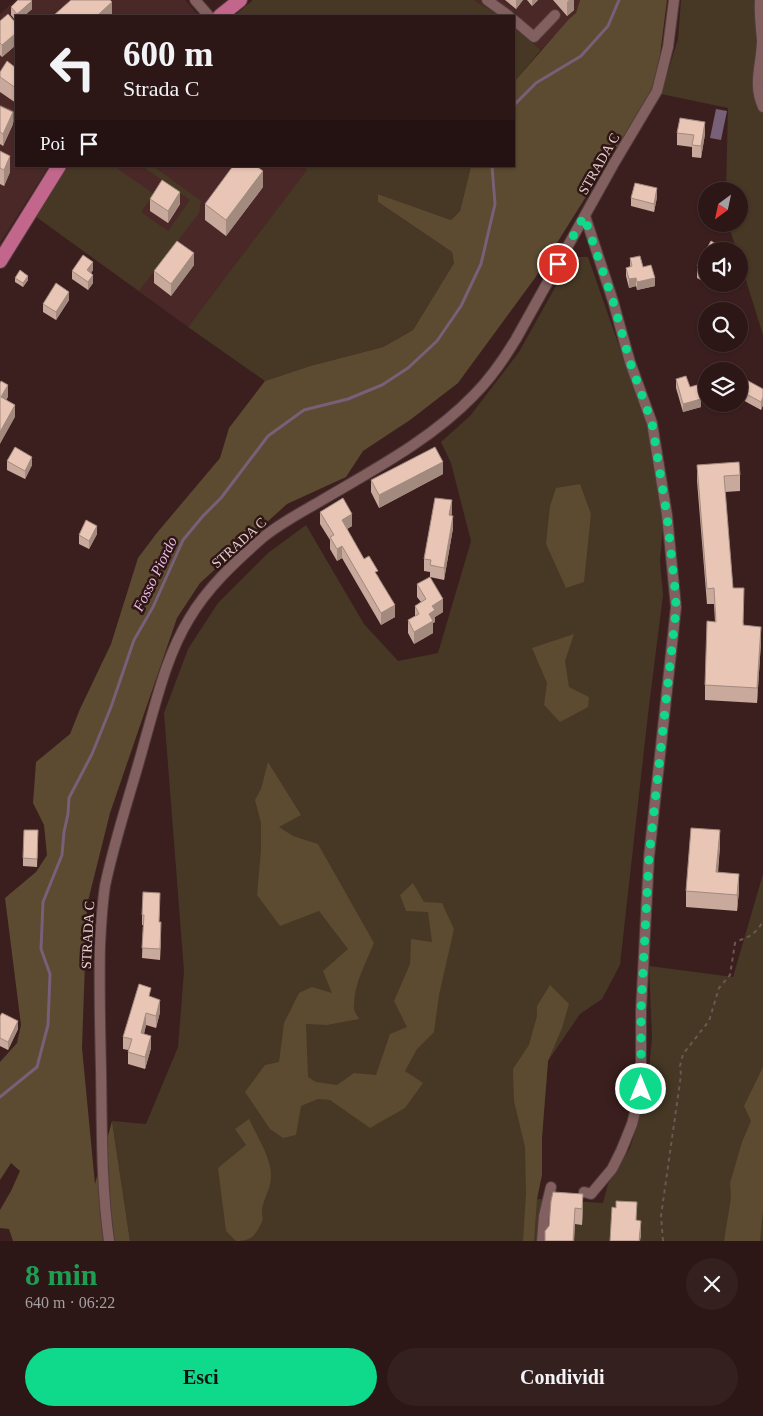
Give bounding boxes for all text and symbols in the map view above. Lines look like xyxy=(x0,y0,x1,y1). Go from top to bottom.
icon: left xyxy=(40,35,105,100)
text: 600 m xyxy=(123,35,213,74)
text: Strada C xyxy=(123,76,199,101)
icon: arrive xyxy=(75,130,103,158)
street label: STRADA C xyxy=(575,131,623,197)
text: Poi xyxy=(40,133,65,154)
north arrow xyxy=(698,182,748,232)
map controls xyxy=(698,182,748,412)
button: sound xyxy=(698,242,748,292)
pin xyxy=(537,243,579,285)
icon: arrive xyxy=(544,250,572,278)
button: search xyxy=(698,302,748,352)
button: layers xyxy=(698,362,748,412)
street label: STRADA C xyxy=(209,515,269,571)
water label: Fosso Piordo xyxy=(130,534,180,615)
street label: STRADA C xyxy=(79,901,97,969)
position arrow xyxy=(614,1062,666,1114)
text: 8 min xyxy=(25,1258,98,1291)
button: close xyxy=(686,1258,738,1310)
text: 640 m · 06:22 xyxy=(25,1294,115,1311)
button: Esci xyxy=(25,1348,377,1406)
button: Condividi xyxy=(387,1348,738,1406)

